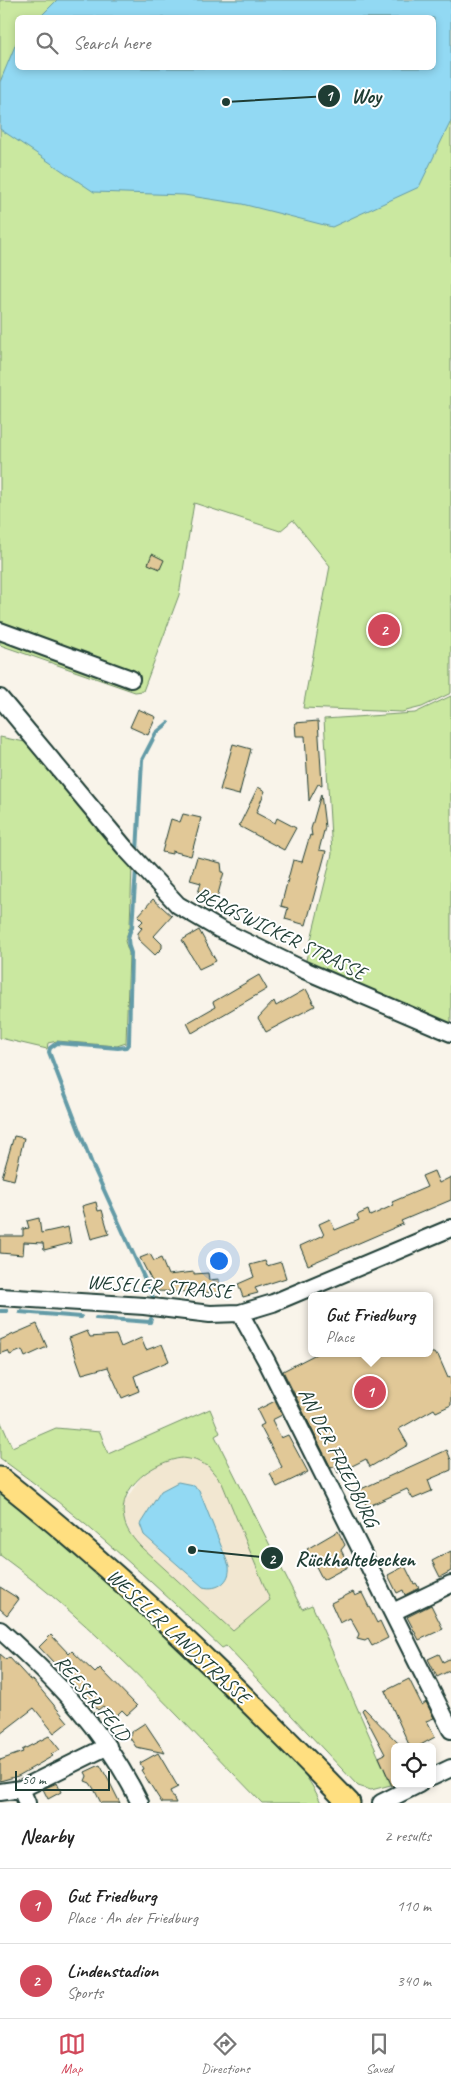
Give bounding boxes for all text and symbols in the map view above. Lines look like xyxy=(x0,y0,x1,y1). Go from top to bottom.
search box xyxy=(15,15,436,70)
icon: search xyxy=(33,29,61,57)
text: Search here xyxy=(73,31,150,55)
callout: Woy xyxy=(316,78,391,114)
text: Woy xyxy=(351,83,383,109)
text: 1 xyxy=(326,87,335,106)
pin: 2 xyxy=(368,611,400,649)
street label: BERGSWICKER STRASSE xyxy=(191,881,373,987)
your location xyxy=(206,1248,232,1274)
street label: WESELER STRASSE xyxy=(86,1269,237,1304)
popup xyxy=(308,1292,433,1357)
text: Gut Friedburg xyxy=(326,1303,415,1327)
text: Place xyxy=(326,1327,354,1347)
pin: 1 xyxy=(354,1373,386,1411)
street label: AN DER FRIEDBURG xyxy=(293,1384,386,1533)
callout: Rückhaltebecken xyxy=(260,1540,425,1576)
text: Rückhaltebecken xyxy=(295,1546,416,1572)
text: 2 xyxy=(269,1550,277,1569)
street label: WESELER LANDSTRASSE xyxy=(102,1563,258,1711)
street label: REESER FELD xyxy=(49,1650,137,1748)
map controls xyxy=(391,1743,436,1788)
button: locate xyxy=(391,1743,436,1788)
scale bar xyxy=(15,1768,110,1791)
text: 50 m xyxy=(22,1771,46,1788)
text: Nearby xyxy=(20,1823,73,1849)
text: 2 results xyxy=(384,1826,431,1846)
text: Gut Friedburg xyxy=(67,1884,157,1908)
text: 1 xyxy=(32,1896,40,1916)
text: 110 m xyxy=(397,1896,431,1916)
text: Place · An der Friedburg xyxy=(67,1908,198,1928)
text: Lindenstadion xyxy=(67,1959,158,1983)
text: 2 xyxy=(32,1971,40,1991)
text: 340 m xyxy=(397,1971,431,1991)
text: Sports xyxy=(67,1983,103,2003)
tab: Map xyxy=(58,2030,86,2077)
tab: Directions xyxy=(201,2030,250,2077)
tab: Saved xyxy=(365,2030,393,2077)

